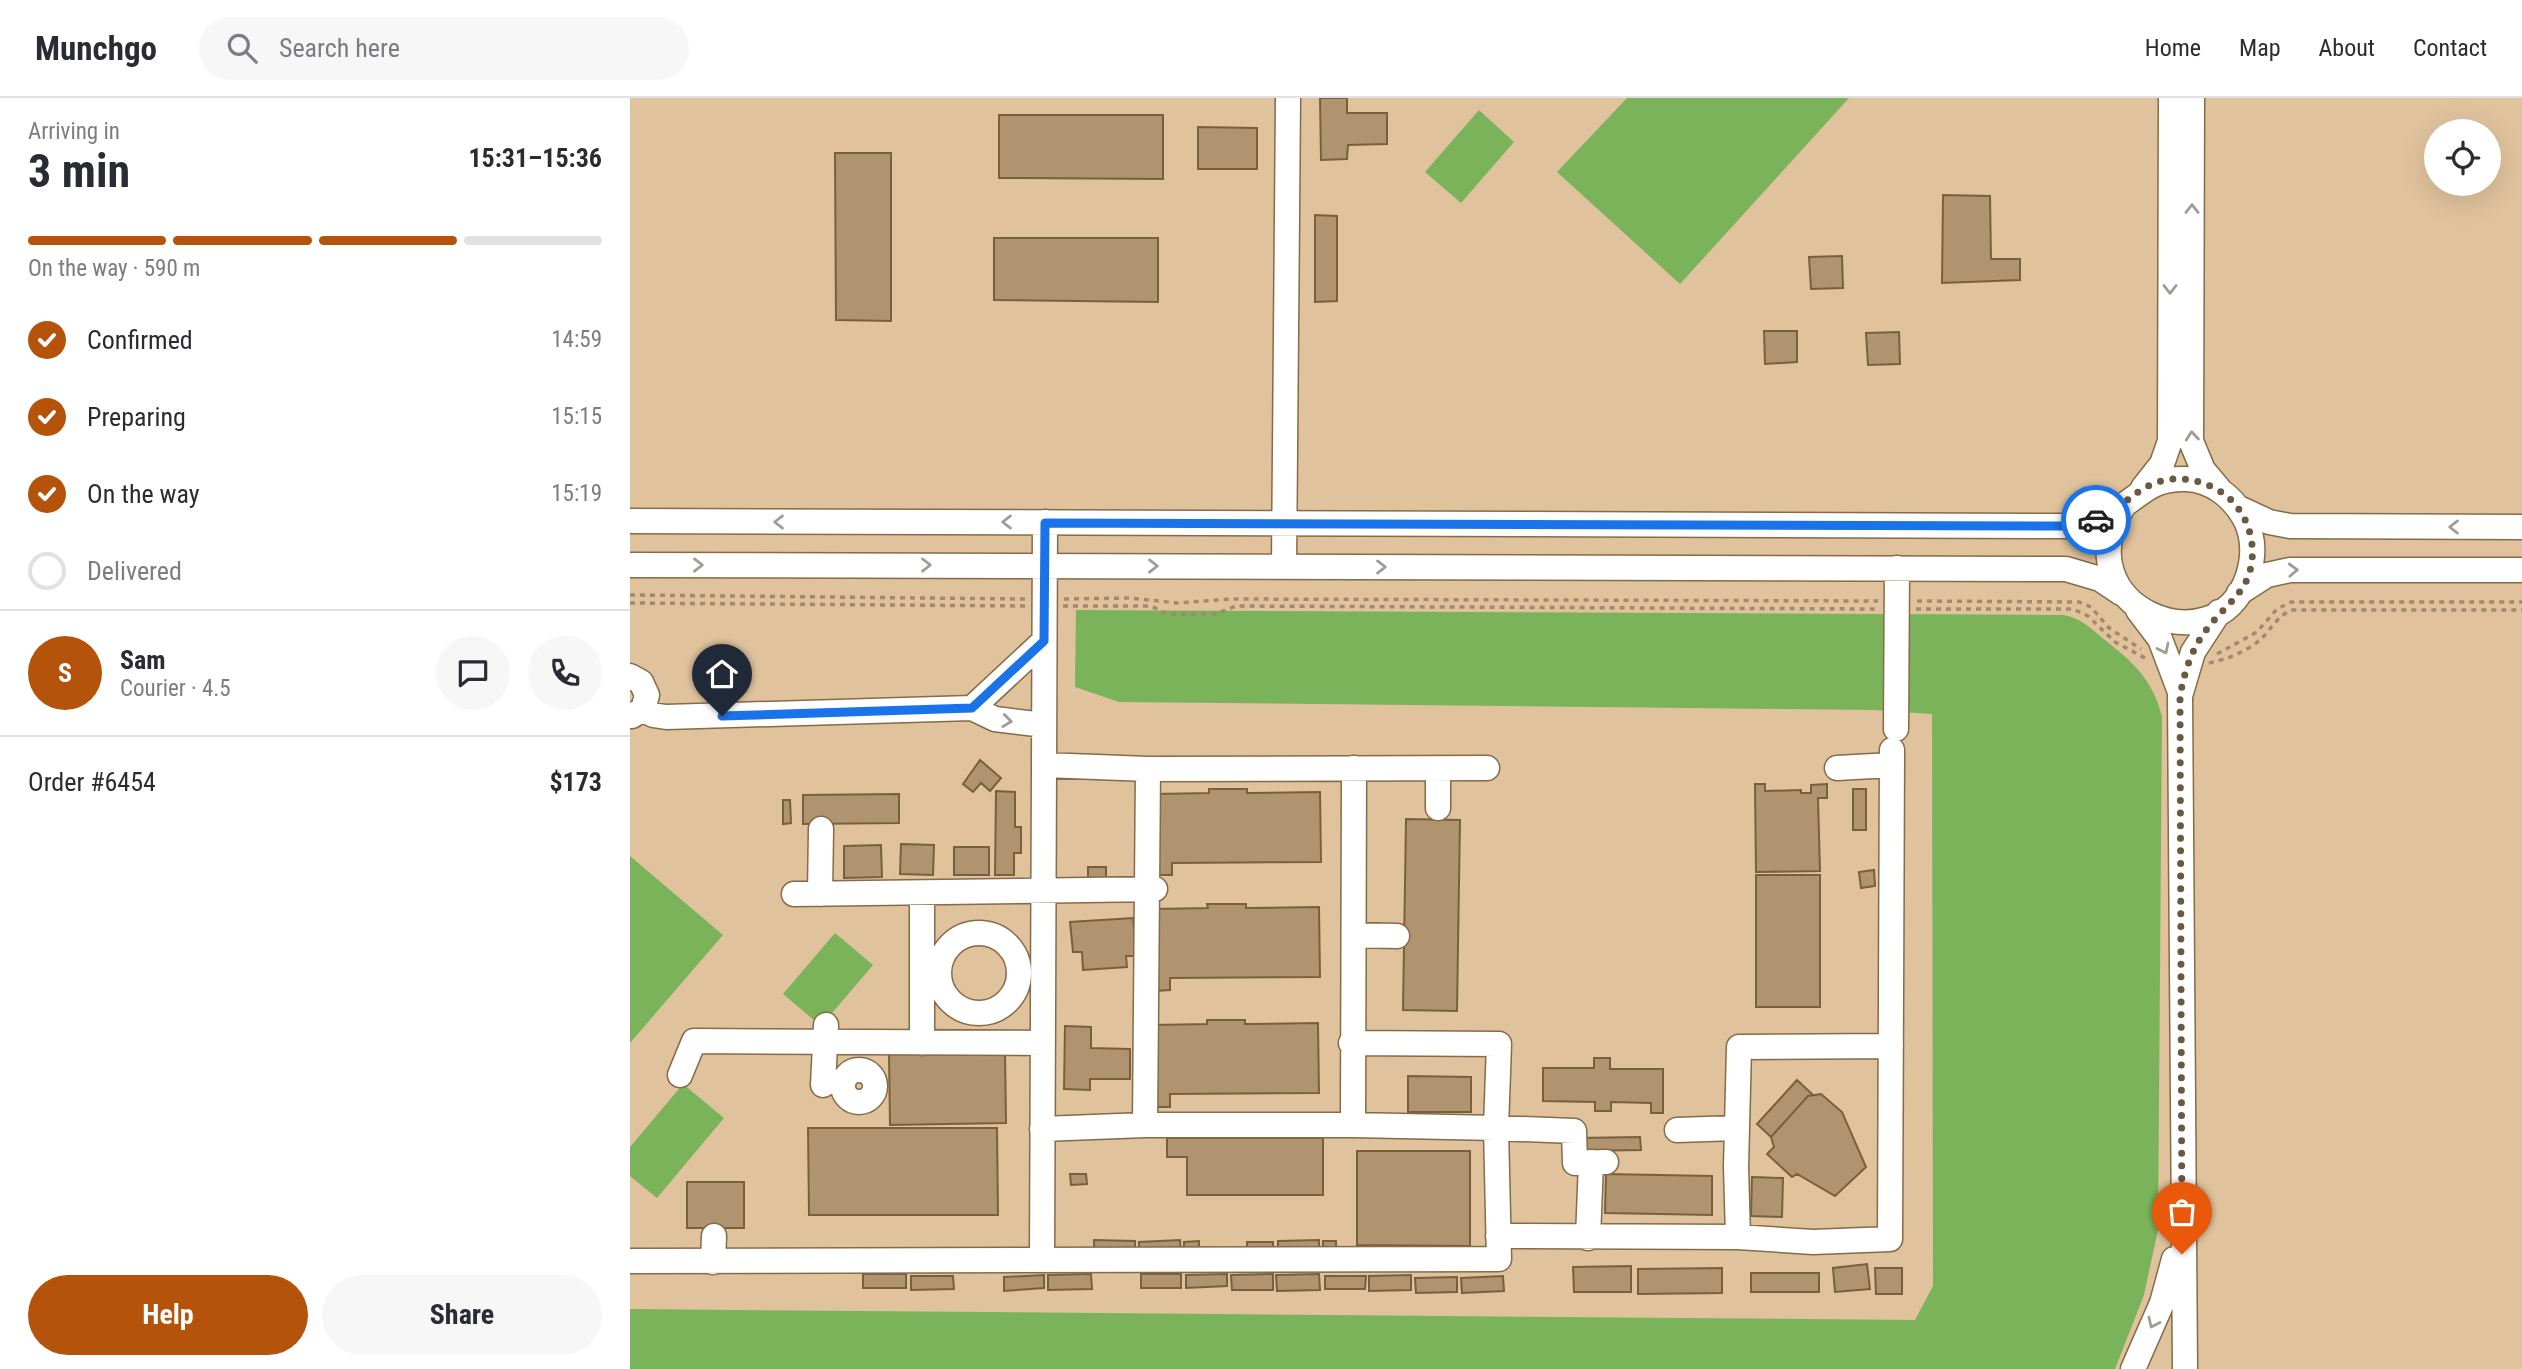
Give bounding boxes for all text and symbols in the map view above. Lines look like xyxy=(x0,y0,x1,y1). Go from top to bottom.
search box xyxy=(199,17,689,80)
text: Munchgo xyxy=(35,29,157,68)
icon: search xyxy=(223,29,261,67)
text: Search here xyxy=(279,33,400,63)
text: Home xyxy=(2145,34,2201,62)
text: Map xyxy=(2239,34,2281,62)
text: About xyxy=(2319,34,2375,62)
text: Contact xyxy=(2413,34,2487,62)
text: Arriving in xyxy=(28,118,120,145)
map controls xyxy=(2424,119,2501,196)
button: locate xyxy=(2424,119,2501,196)
text: 15:31–15:36 xyxy=(468,143,602,173)
text: 3 min xyxy=(28,144,130,198)
one-way arrow xyxy=(2184,203,2200,214)
text: On the way · 590 m xyxy=(28,255,200,282)
one-way arrow xyxy=(2162,284,2178,294)
icon: check xyxy=(28,321,66,359)
text: Confirmed xyxy=(87,325,193,355)
text: 14:59 xyxy=(551,326,602,353)
icon: check xyxy=(28,398,66,436)
text: Preparing xyxy=(87,402,186,432)
text: 15:15 xyxy=(551,403,602,430)
one-way arrow xyxy=(2185,431,2200,442)
icon: check xyxy=(28,475,66,513)
text: On the way xyxy=(87,479,200,509)
text: 15:19 xyxy=(551,480,602,507)
courier xyxy=(2061,485,2131,555)
icon: car xyxy=(2077,501,2115,539)
one-way arrow xyxy=(773,514,784,530)
one-way arrow xyxy=(1001,514,1011,530)
one-way arrow xyxy=(2448,519,2459,535)
text: Delivered xyxy=(87,556,182,586)
one-way arrow xyxy=(693,557,704,573)
one-way arrow xyxy=(921,557,931,573)
one-way arrow xyxy=(1148,558,1159,574)
one-way arrow xyxy=(1376,559,1386,575)
one-way arrow xyxy=(2288,563,2299,578)
button: chat xyxy=(436,636,510,710)
button: phone xyxy=(528,636,602,710)
one-way arrow xyxy=(2156,642,2170,654)
pin xyxy=(692,644,752,716)
text: Sam xyxy=(120,645,166,675)
icon: home xyxy=(703,655,741,693)
text: S xyxy=(58,658,72,688)
text: Courier · 4.5 xyxy=(120,675,231,702)
one-way arrow xyxy=(1001,713,1013,728)
text: Order #6454 xyxy=(28,767,156,797)
text: $173 xyxy=(549,767,602,797)
pin xyxy=(2152,1182,2212,1254)
icon: bag xyxy=(2163,1193,2201,1231)
button: Help xyxy=(28,1275,308,1355)
button: Share xyxy=(322,1275,602,1355)
one-way arrow xyxy=(2147,1316,2161,1328)

